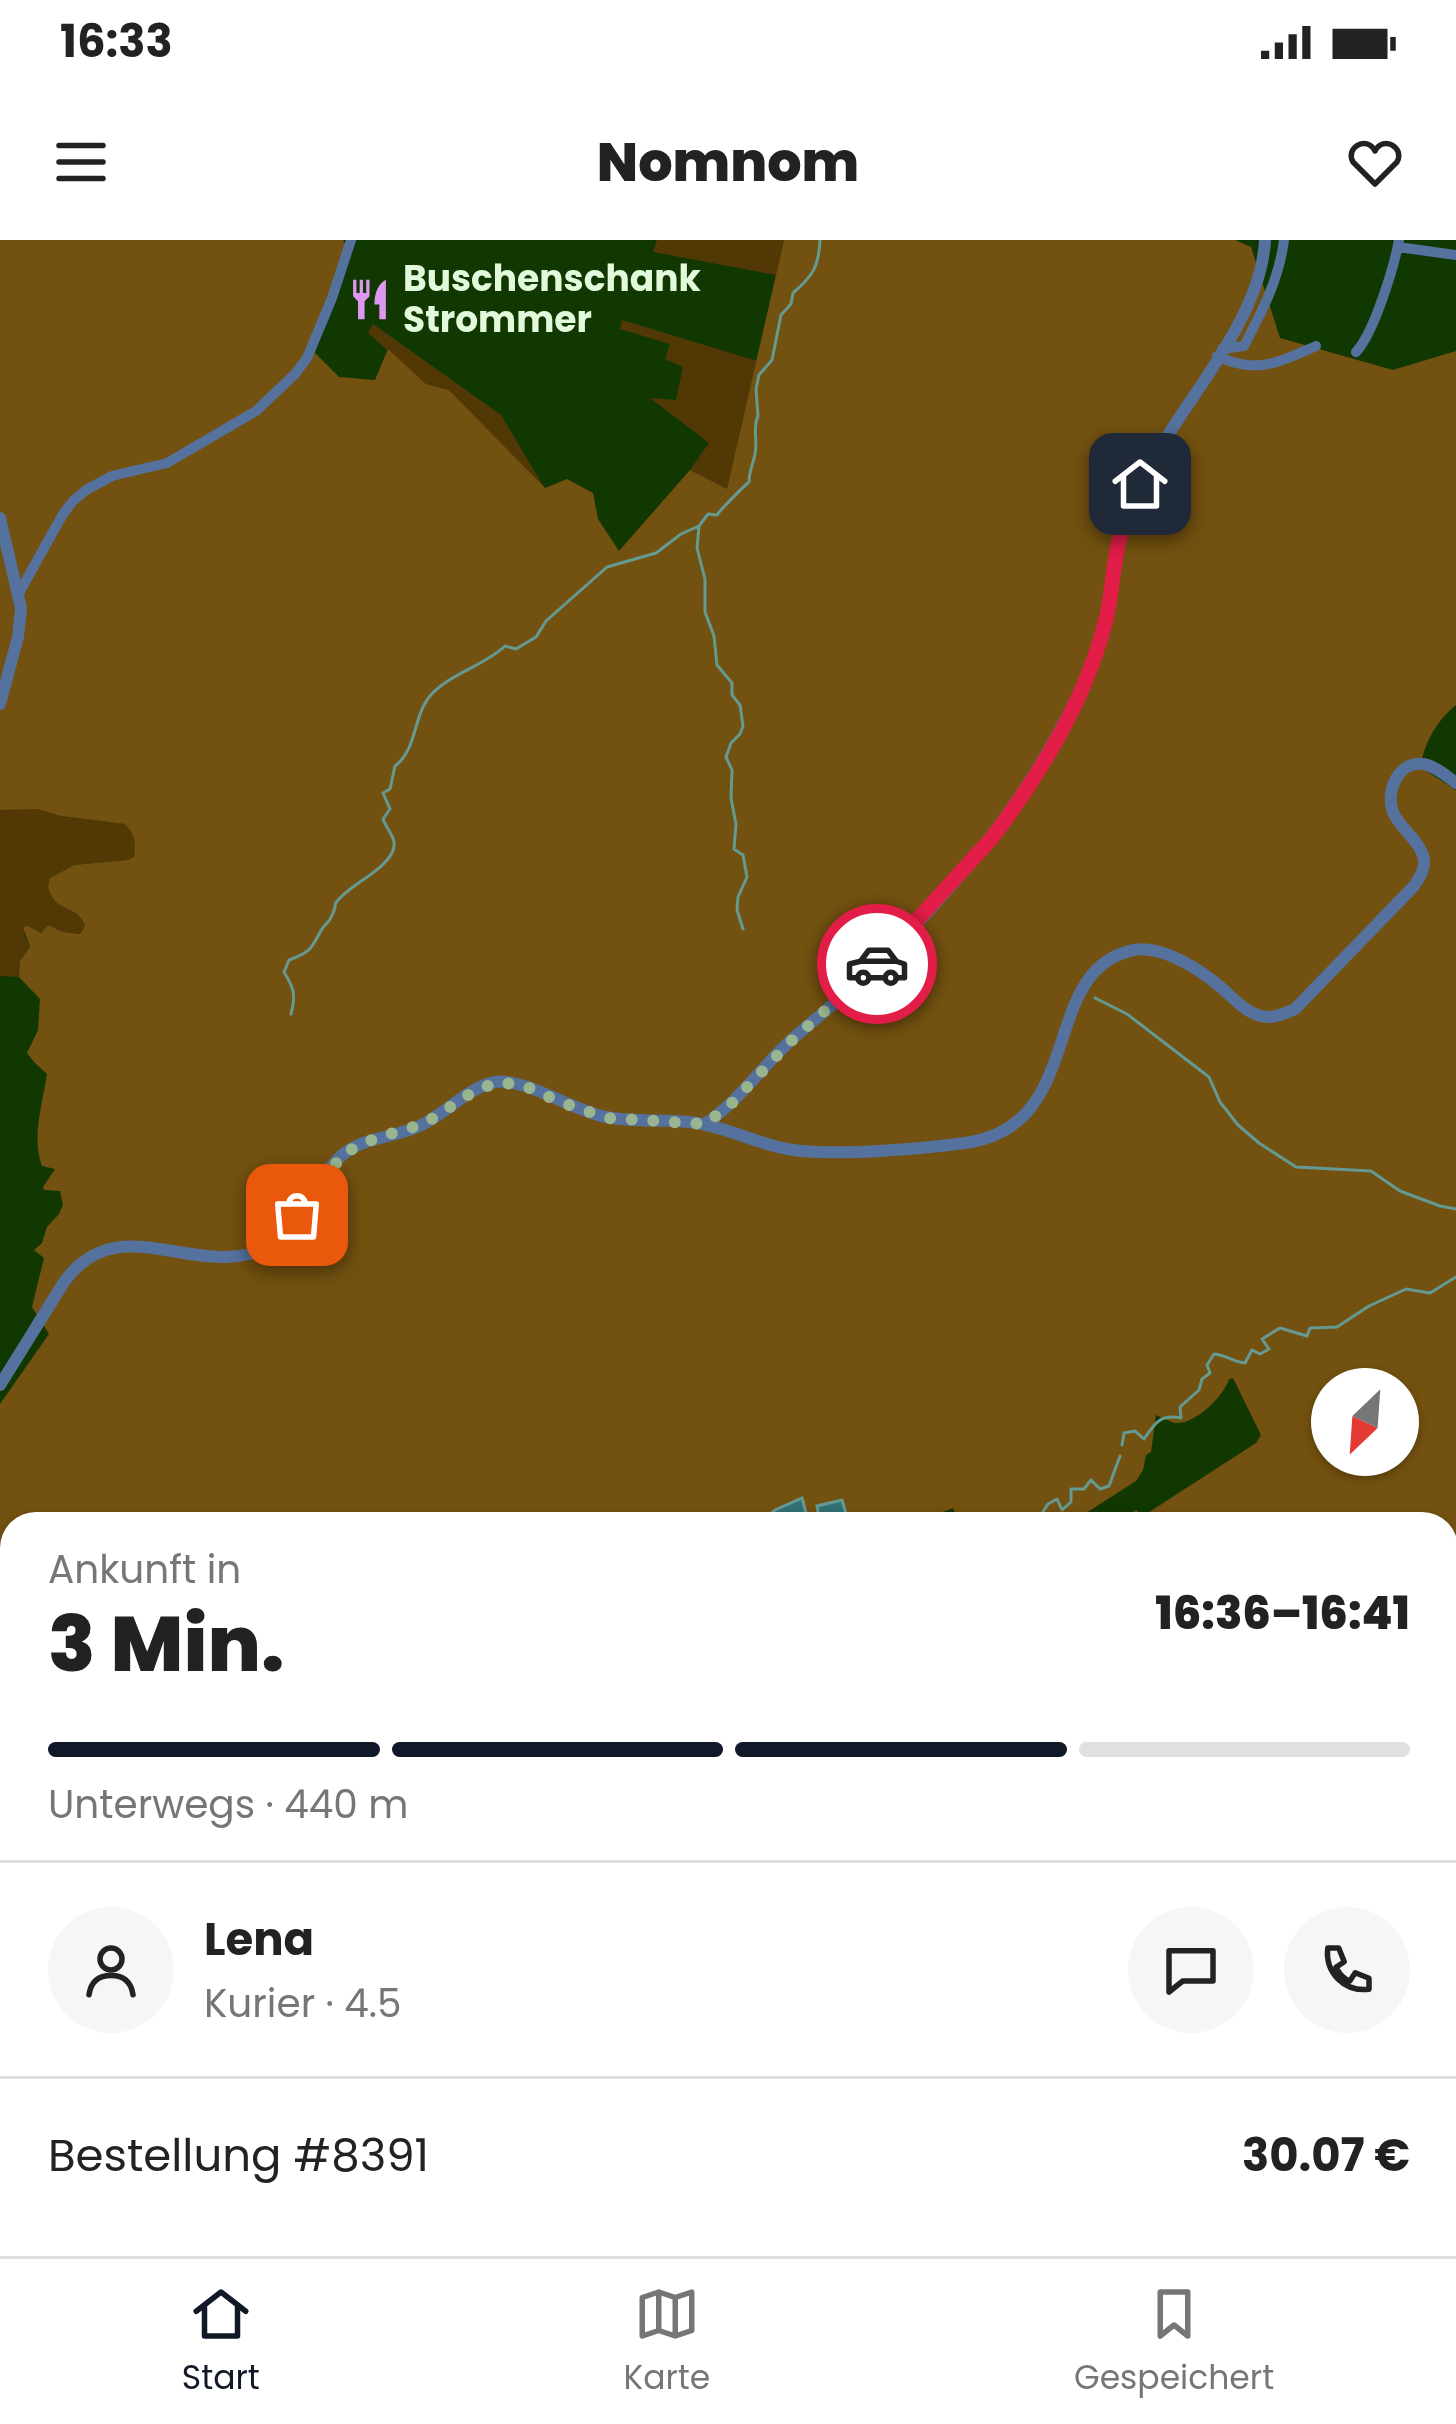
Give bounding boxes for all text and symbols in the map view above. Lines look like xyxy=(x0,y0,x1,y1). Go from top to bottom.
text: 16:33 xyxy=(60,10,173,73)
text: Nomnom xyxy=(597,124,859,200)
icon: menu xyxy=(48,129,114,195)
icon: heart xyxy=(1342,129,1408,195)
place label: Buschenschank Strommer xyxy=(403,253,701,345)
restaurant icon: Buschenschank Strommer xyxy=(346,276,392,322)
pin xyxy=(1089,433,1191,535)
icon: home xyxy=(1107,451,1173,517)
courier xyxy=(817,904,937,1024)
icon: car xyxy=(844,931,910,997)
pin xyxy=(246,1164,348,1266)
icon: bag xyxy=(264,1182,330,1248)
north arrow xyxy=(1311,1368,1419,1476)
map controls xyxy=(1311,1368,1419,1476)
text: Ankunft in xyxy=(48,1542,241,1597)
text: 16:36–16:41 xyxy=(1155,1582,1410,1645)
text: 3 Min. xyxy=(48,1589,284,1698)
text: Unterwegs · 440 m xyxy=(48,1777,408,1832)
button: person xyxy=(48,1907,174,2033)
button: chat xyxy=(1128,1907,1254,2033)
button: phone xyxy=(1284,1907,1410,2033)
text: Lena xyxy=(204,1908,314,1971)
text: Kurier · 4.5 xyxy=(204,1976,402,2031)
text: Bestellung #8391 xyxy=(48,2124,429,2187)
text: 30.07 € xyxy=(1242,2124,1410,2187)
tab: Start xyxy=(182,2281,260,2403)
tab: Karte xyxy=(623,2281,710,2403)
tab: Gespeichert xyxy=(1074,2281,1274,2403)

